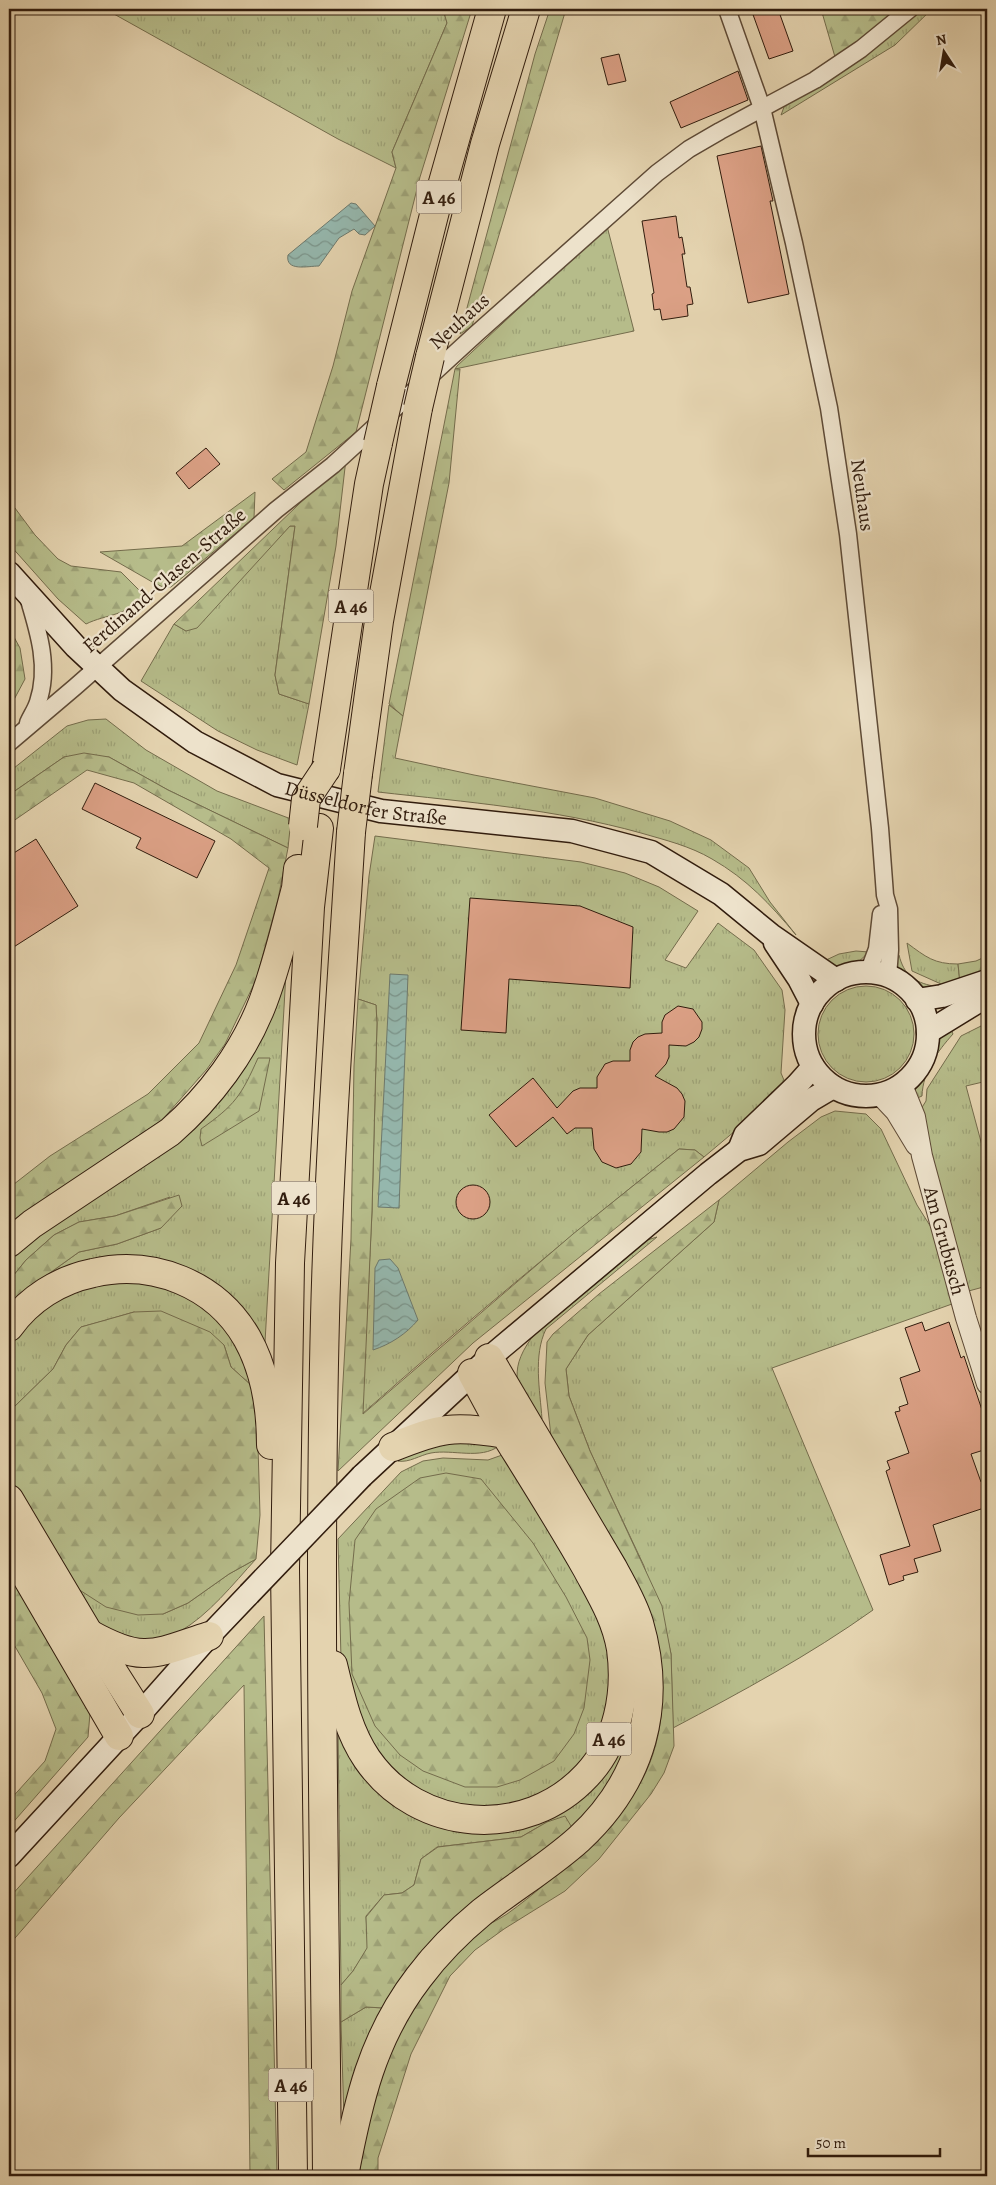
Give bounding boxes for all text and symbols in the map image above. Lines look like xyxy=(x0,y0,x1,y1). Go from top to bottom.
north arrow xyxy=(918,28,968,78)
text: N xyxy=(934,29,948,50)
road number: A 46 xyxy=(416,180,462,213)
street label: Neuhaus xyxy=(423,287,495,356)
street label: Neuhaus xyxy=(844,457,881,533)
street label: Ferdinand-Clasen-Straße xyxy=(77,502,252,659)
road number: A 46 xyxy=(328,590,374,622)
street label: Düsseldorfer Straße xyxy=(282,774,448,832)
road number: A 46 xyxy=(272,1182,316,1214)
street label: Am Grubusch xyxy=(917,1183,972,1299)
road number: A 46 xyxy=(586,1722,632,1756)
road number: A 46 xyxy=(268,2068,314,2102)
scale bar xyxy=(808,2125,941,2157)
text: 50 m xyxy=(816,2133,846,2153)

